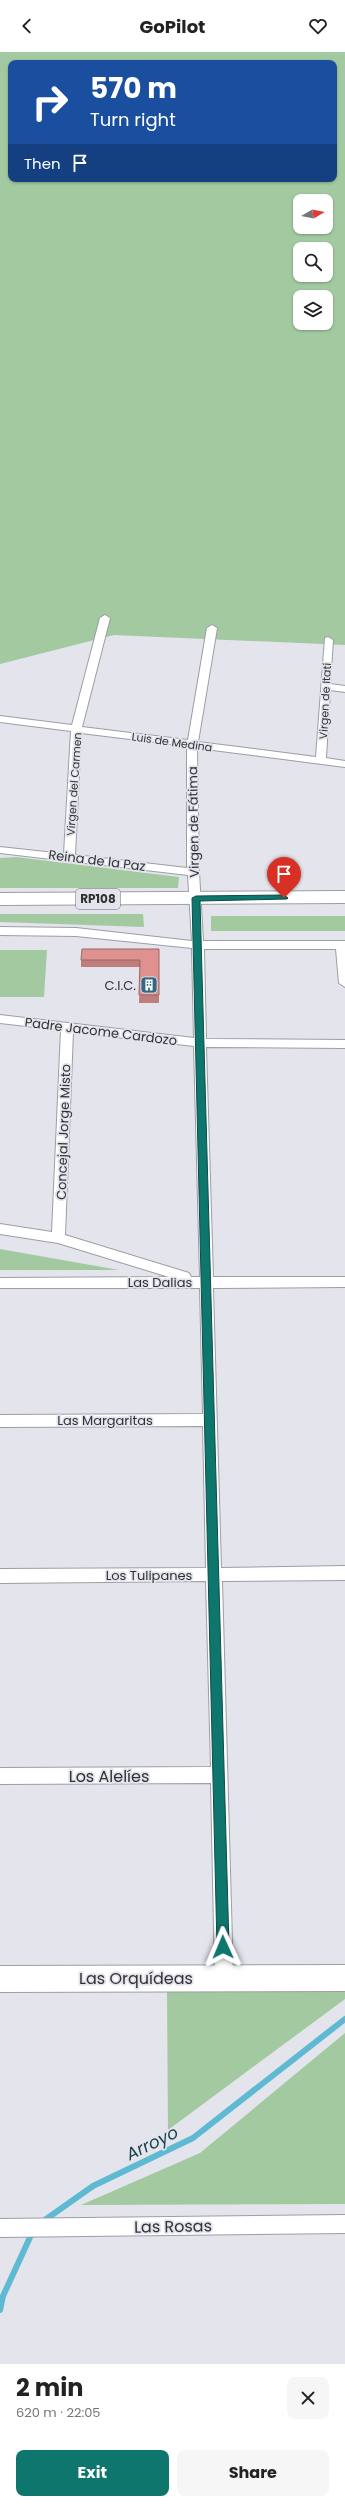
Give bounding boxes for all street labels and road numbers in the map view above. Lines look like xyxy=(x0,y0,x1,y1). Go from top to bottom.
street label: Virgen de Itatí xyxy=(315,662,335,740)
street label: Luis de Medina xyxy=(131,728,213,756)
street label: Virgen del Carmen xyxy=(62,732,86,836)
street label: Virgen de Fátima xyxy=(183,766,204,878)
street label: Reina de la Paz xyxy=(47,845,147,876)
road number: RP108 xyxy=(76,889,120,909)
street label: Padre Jacome Cardozo xyxy=(24,1013,178,1050)
street label: Concejal Jorge Misto xyxy=(52,1064,75,1200)
street label: Las Dalias xyxy=(128,1273,193,1292)
street label: Las Margaritas xyxy=(57,1411,153,1430)
street label: Los Tulipanes xyxy=(106,1566,193,1585)
street label: Los Alelíes xyxy=(69,1765,149,1788)
street label: Las Orquídeas xyxy=(79,1967,193,1990)
street label: Las Rosas xyxy=(134,2214,212,2239)

